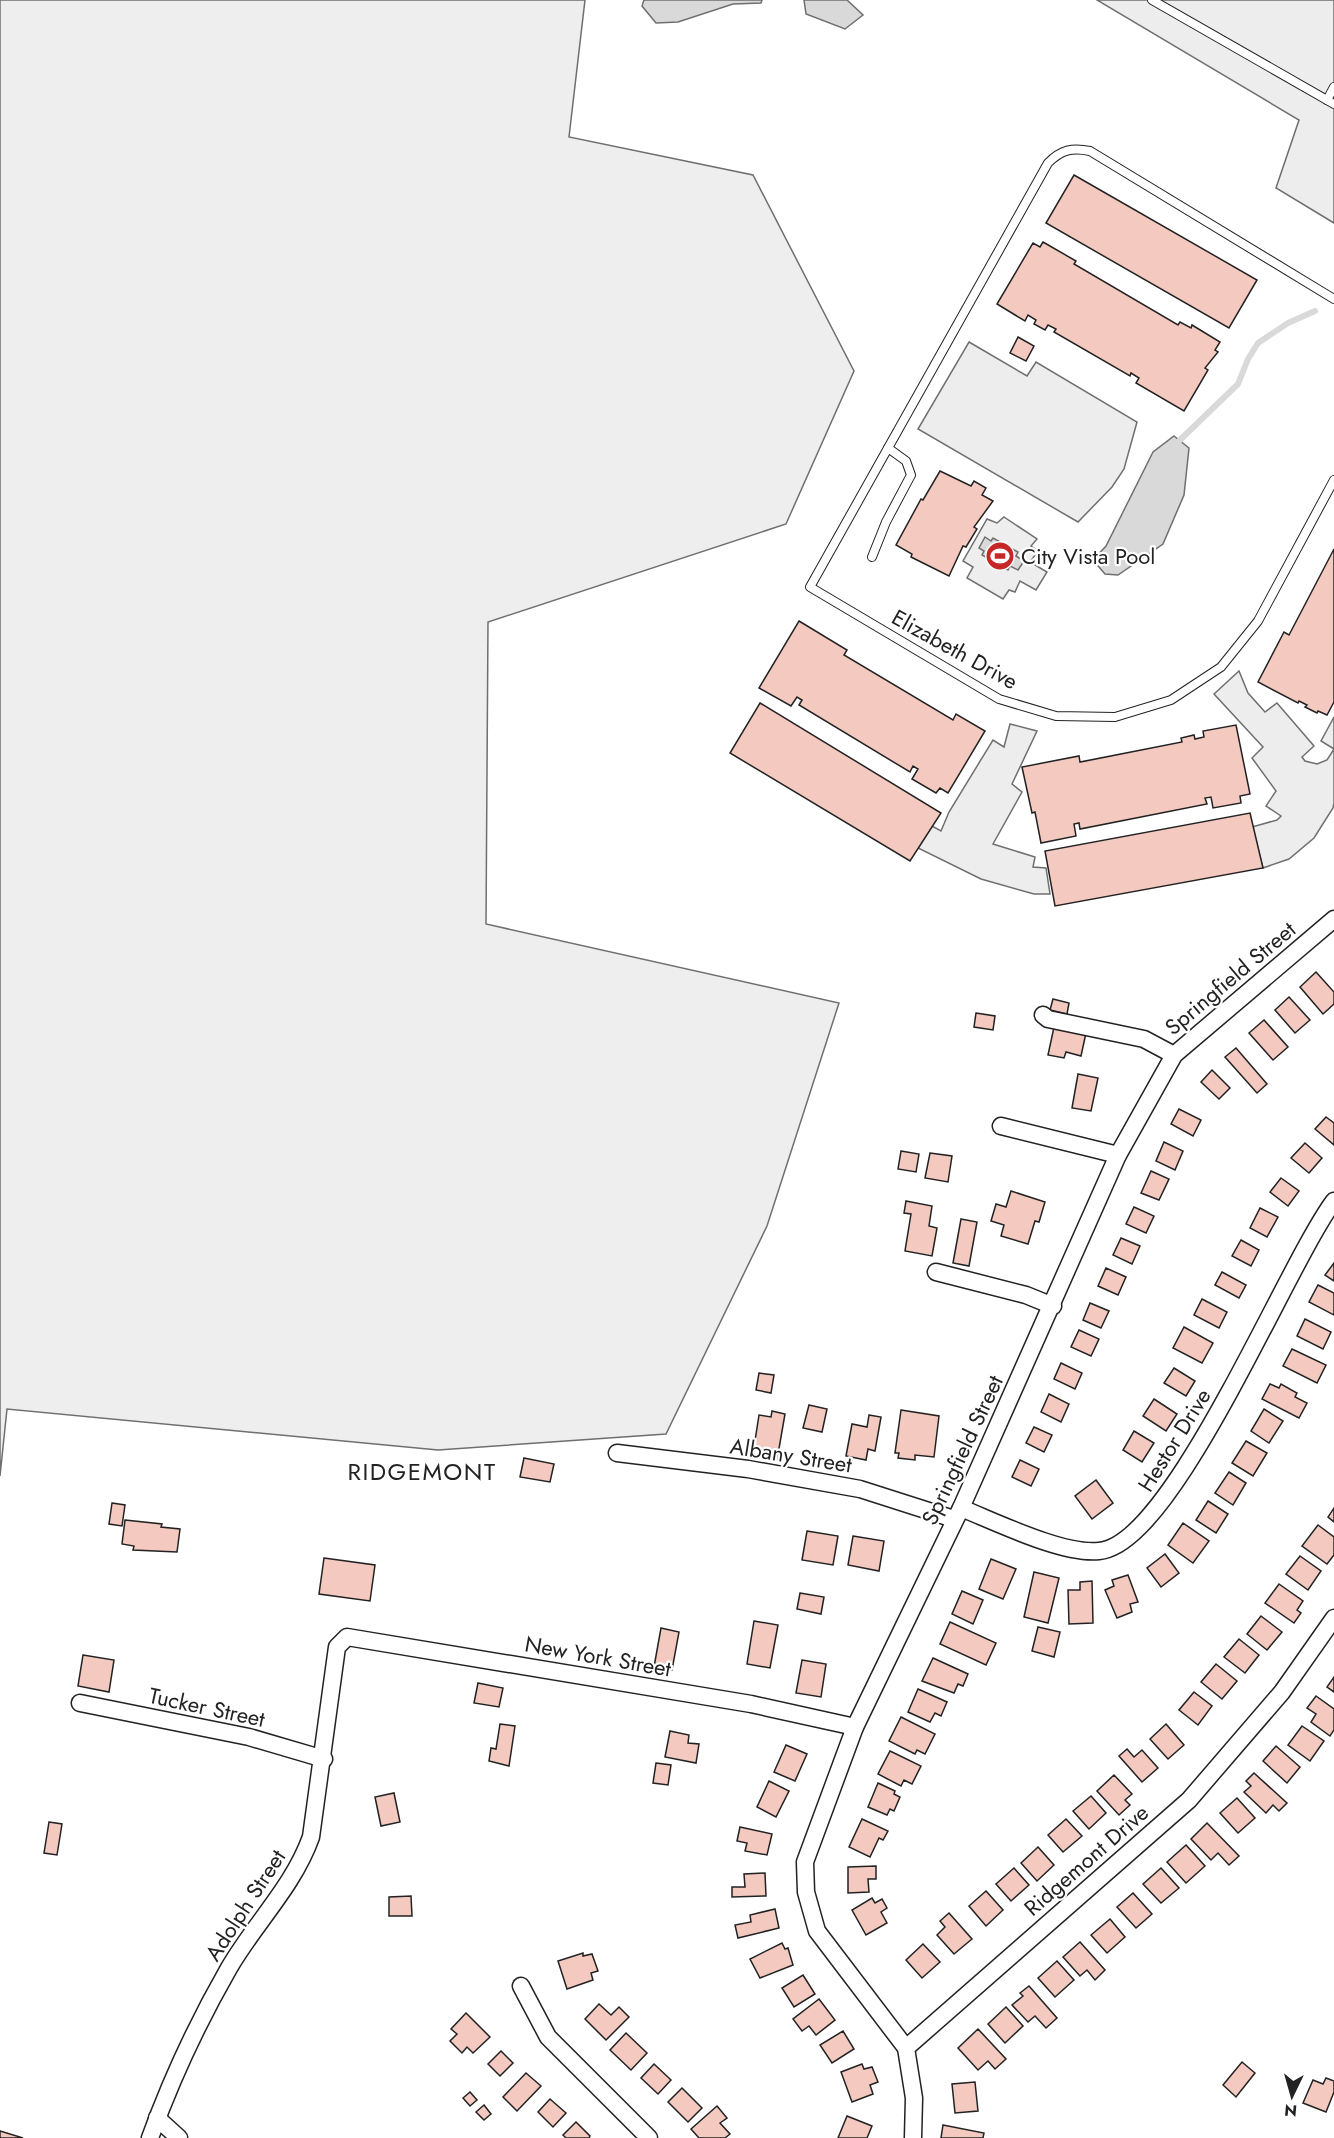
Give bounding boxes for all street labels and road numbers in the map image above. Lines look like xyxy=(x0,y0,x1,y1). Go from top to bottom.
street label: Elizabeth Drive xyxy=(886,601,1024,697)
street label: Springfield Street xyxy=(1158,913,1303,1042)
street label: Springfield Street xyxy=(913,1369,1011,1530)
street label: Hestor Drive xyxy=(1130,1382,1218,1498)
street label: Albany Street xyxy=(728,1430,855,1481)
street label: New York Street xyxy=(522,1627,674,1685)
street label: Tucker Street xyxy=(146,1679,269,1735)
street label: Ridgemont Drive xyxy=(1017,1797,1155,1923)
street label: Adolph Street xyxy=(197,1842,293,1967)

